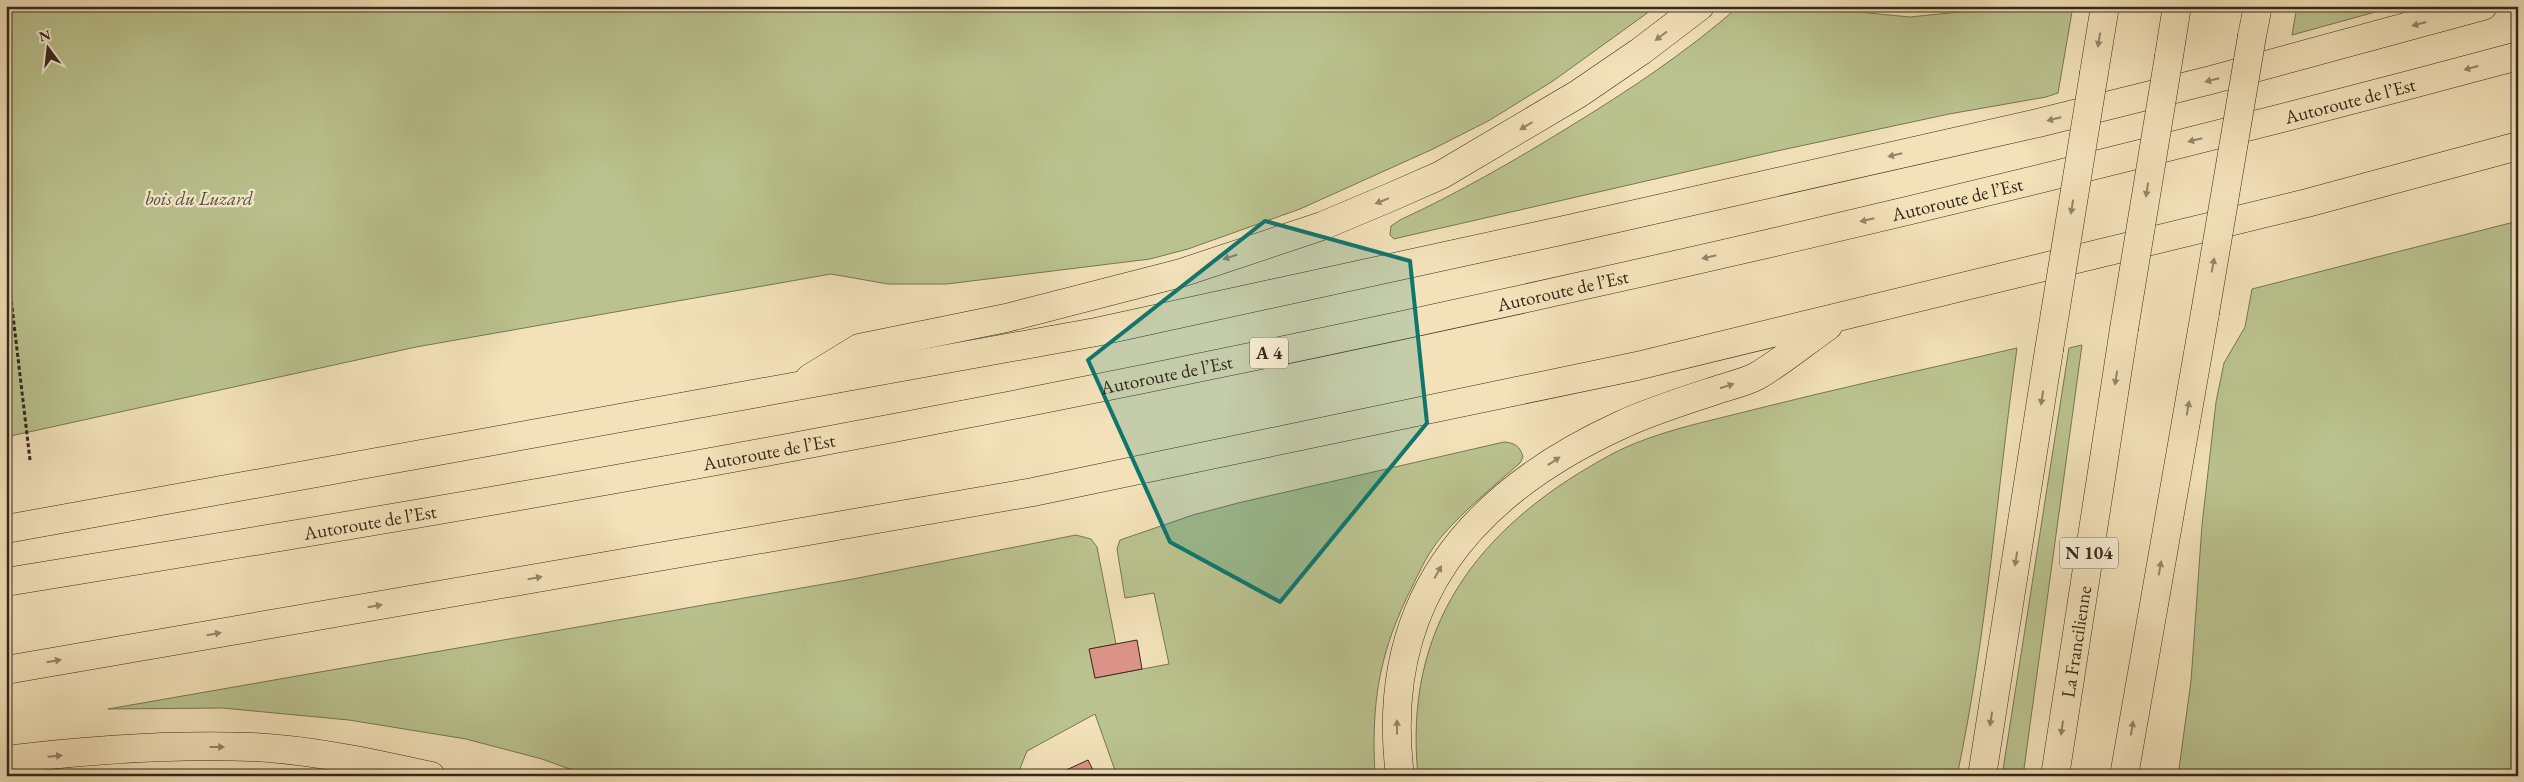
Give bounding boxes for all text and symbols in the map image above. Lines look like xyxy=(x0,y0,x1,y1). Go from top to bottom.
one-way arrow xyxy=(2412,20,2427,28)
north arrow xyxy=(22,22,72,72)
text: N xyxy=(37,25,53,46)
one-way arrow xyxy=(1654,31,1668,41)
one-way arrow xyxy=(2095,32,2103,48)
one-way arrow xyxy=(2463,65,2478,73)
street label: Autoroute de l’Est xyxy=(2281,72,2418,130)
one-way arrow xyxy=(2204,76,2219,84)
one-way arrow xyxy=(2046,115,2061,123)
one-way arrow xyxy=(1519,121,1532,130)
one-way arrow xyxy=(2187,136,2202,144)
one-way arrow xyxy=(1888,151,1903,159)
street label: Autoroute de l’Est xyxy=(1888,171,2025,227)
one-way arrow xyxy=(2142,183,2150,199)
park label: bois du Luzard xyxy=(145,186,253,211)
one-way arrow xyxy=(1374,197,1389,205)
one-way arrow xyxy=(2068,200,2076,216)
one-way arrow xyxy=(1859,216,1874,224)
one-way arrow xyxy=(1701,253,1716,261)
one-way arrow xyxy=(1222,254,1237,262)
one-way arrow xyxy=(2209,257,2217,273)
street label: Autoroute de l’Est xyxy=(1494,264,1631,318)
road number: A 4 xyxy=(1250,338,1288,368)
street label: Autoroute de l’Est xyxy=(1097,349,1235,401)
one-way arrow xyxy=(2112,370,2120,386)
one-way arrow xyxy=(1720,382,1735,390)
one-way arrow xyxy=(2037,391,2045,407)
one-way arrow xyxy=(2184,399,2192,415)
street label: Autoroute de l’Est xyxy=(700,427,837,477)
one-way arrow xyxy=(1548,456,1561,466)
street label: Autoroute de l’Est xyxy=(301,499,438,546)
road number: N 104 xyxy=(2060,538,2118,568)
one-way arrow xyxy=(2012,551,2020,567)
one-way arrow xyxy=(2156,559,2164,575)
one-way arrow xyxy=(1434,565,1442,579)
one-way arrow xyxy=(527,574,543,582)
street label: La Francilienne xyxy=(2055,584,2097,699)
one-way arrow xyxy=(367,601,383,609)
one-way arrow xyxy=(207,629,223,637)
one-way arrow xyxy=(47,657,63,665)
one-way arrow xyxy=(1987,712,1995,728)
one-way arrow xyxy=(1393,719,1401,735)
one-way arrow xyxy=(2128,719,2136,735)
one-way arrow xyxy=(2058,721,2066,737)
one-way arrow xyxy=(209,743,225,751)
one-way arrow xyxy=(47,751,63,759)

